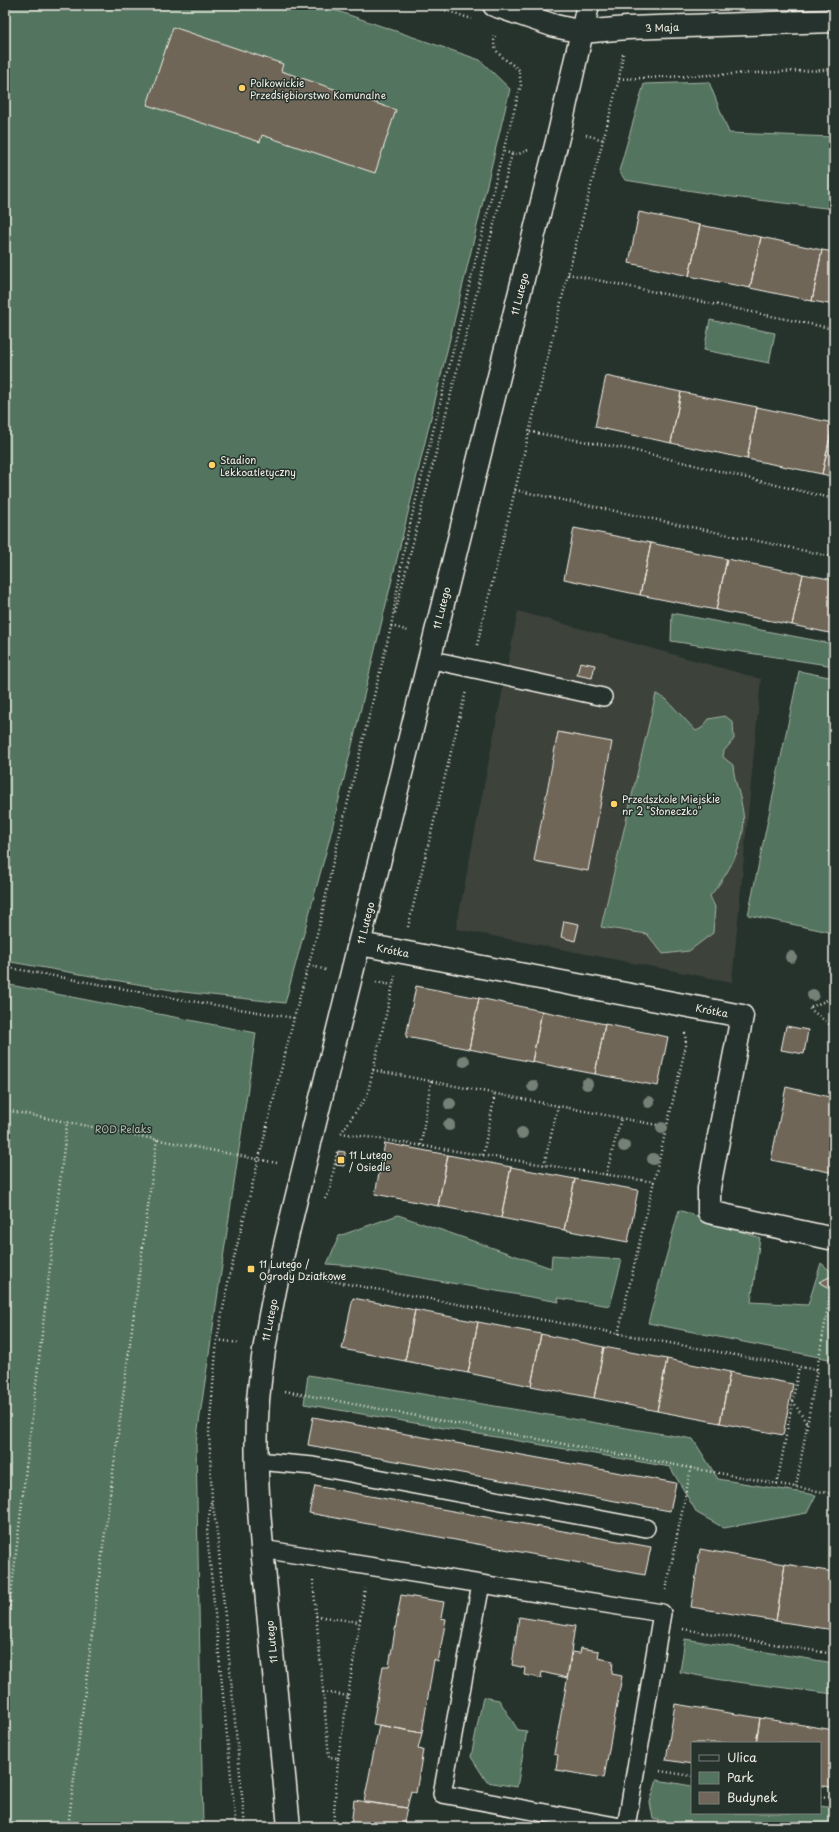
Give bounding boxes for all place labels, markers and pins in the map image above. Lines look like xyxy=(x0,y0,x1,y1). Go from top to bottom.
place label: Polkowickie Przedsiębiorstwo Komunalne xyxy=(250,75,387,102)
marker: Polkowickie Przedsiębiorstwo Komunalne xyxy=(237,83,247,93)
place label: Stadion Lekkoatletyczny xyxy=(220,452,296,480)
marker: Stadion Lekkoatletyczny xyxy=(207,460,217,470)
place label: Przedszkole Miejskie nr 2 "Słoneczko" xyxy=(622,791,720,818)
marker: Przedszkole Miejskie nr 2 "Słoneczko" xyxy=(609,799,619,809)
place label: 11 Lutego / Osiedle xyxy=(349,1147,393,1174)
marker: 11 Lutego / Osiedle xyxy=(336,1155,346,1165)
place label: 11 Lutego / Ogrody Działkowe xyxy=(259,1256,346,1284)
marker: 11 Lutego / Ogrody Działkowe xyxy=(246,1264,256,1274)

